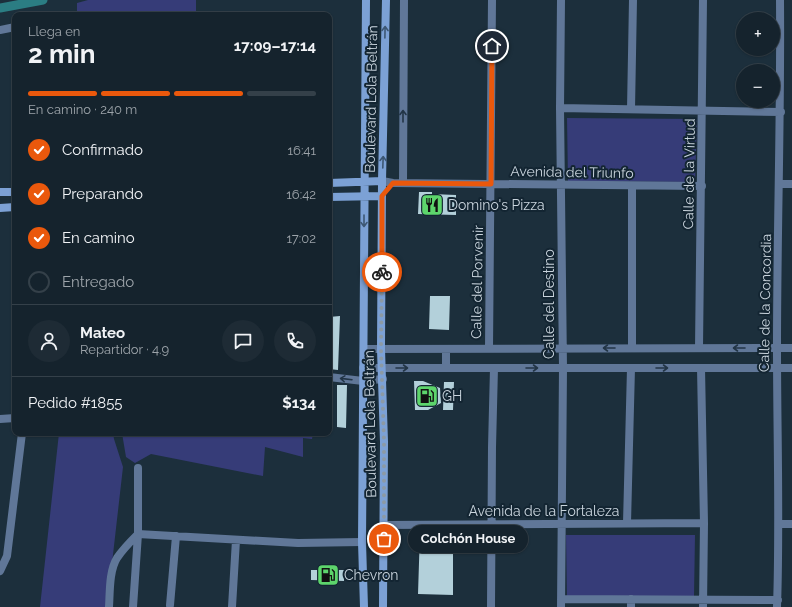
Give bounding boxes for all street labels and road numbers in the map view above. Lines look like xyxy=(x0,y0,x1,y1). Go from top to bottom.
street label: Boulevard Lola Beltrán xyxy=(362,25,380,173)
street label: Calle de la Virtud xyxy=(680,118,698,230)
street label: Avenida del Triunfo xyxy=(510,163,634,181)
street label: Calle del Porvenir xyxy=(468,225,486,339)
street label: Calle de la Concordia xyxy=(756,234,774,372)
street label: Calle del Destino xyxy=(541,249,557,359)
street label: Boulevard Lola Beltrán xyxy=(361,350,379,498)
street label: Avenida de la Fortaleza xyxy=(469,503,619,519)

